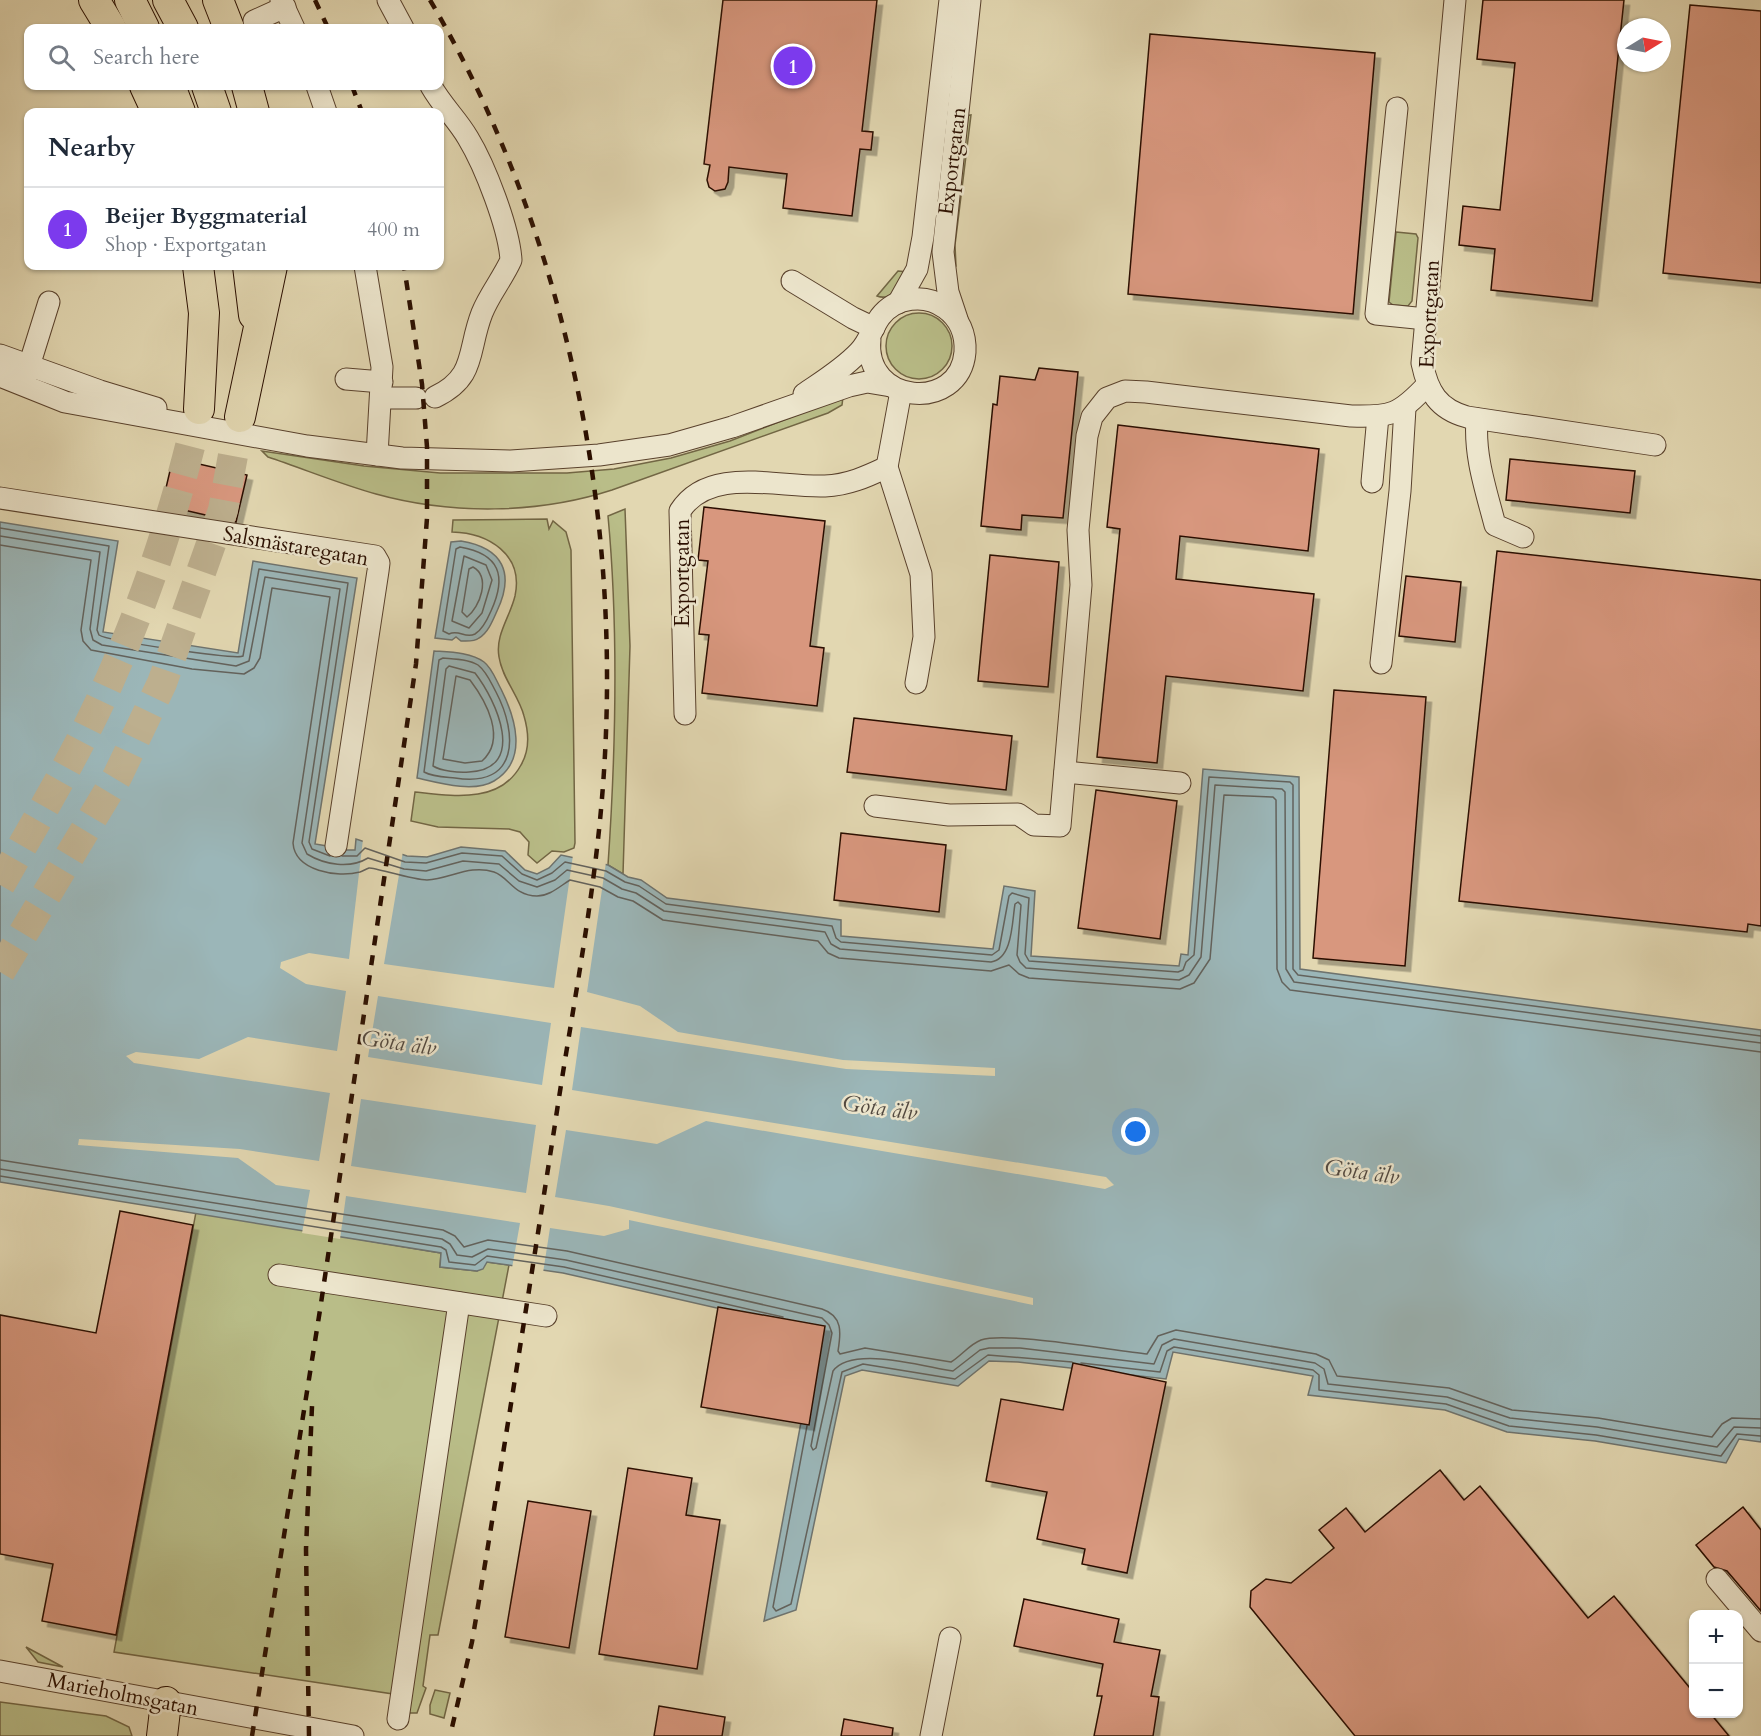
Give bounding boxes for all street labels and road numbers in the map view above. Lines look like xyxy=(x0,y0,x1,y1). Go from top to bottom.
street label: Exportgatan xyxy=(931,105,974,217)
street label: Exportgatan xyxy=(1412,259,1447,369)
street label: Salsmästaregatan xyxy=(221,519,371,574)
street label: Exportgatan xyxy=(668,519,697,627)
street label: Marieholmsgatan xyxy=(45,1666,201,1723)

